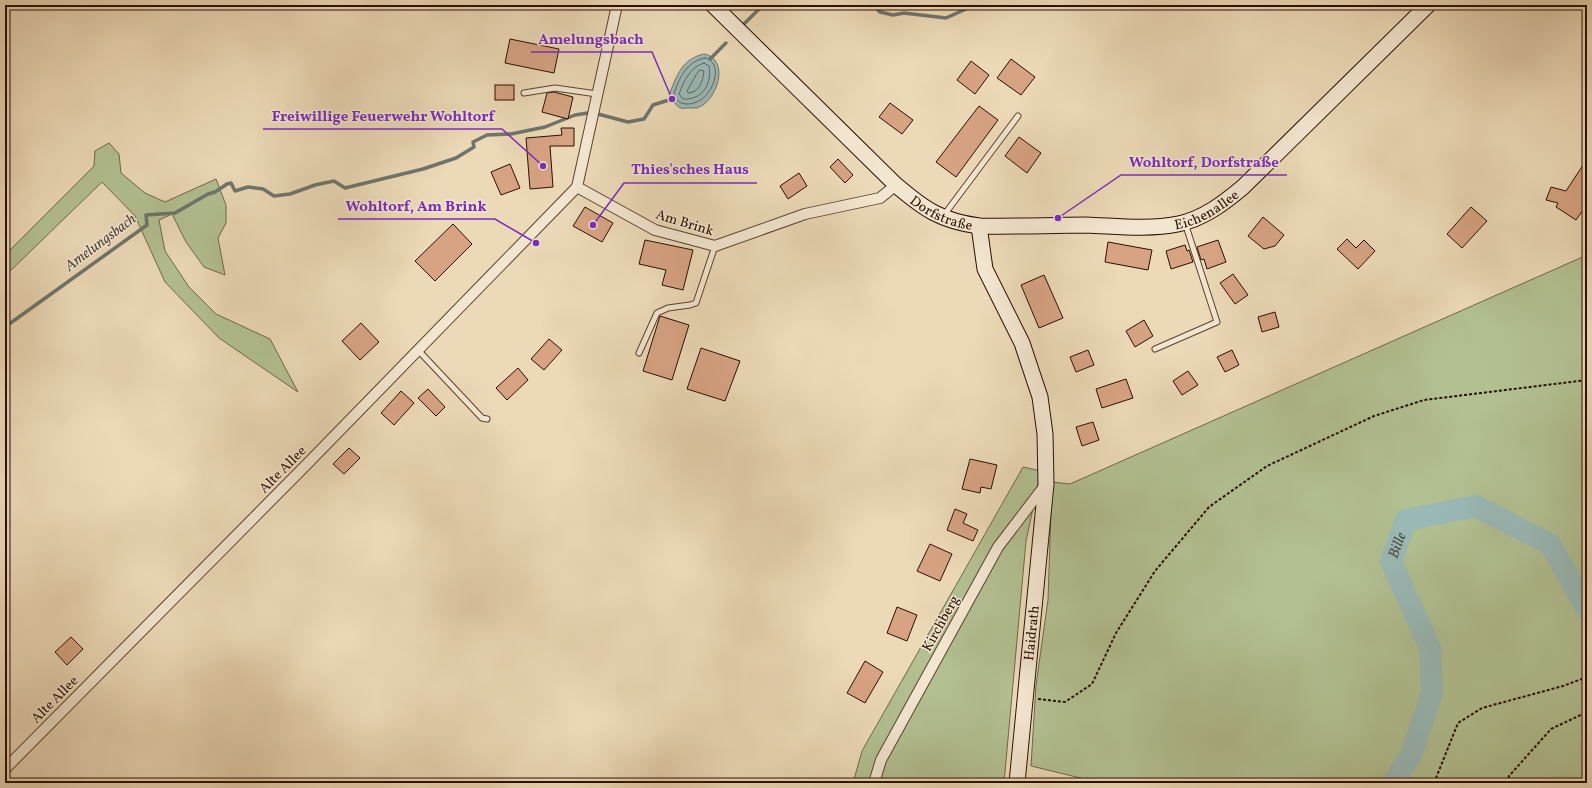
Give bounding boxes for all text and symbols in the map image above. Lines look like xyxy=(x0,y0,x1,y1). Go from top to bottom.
callout: Amelungsbach xyxy=(531,25,652,52)
text: Amelungsbach xyxy=(538,30,644,51)
callout: Freiwillige Feuerwehr Wohltorf xyxy=(263,102,502,129)
text: Freiwillige Feuerwehr Wohltorf xyxy=(272,107,495,128)
callout: Wohltorf, Dorfstraße xyxy=(1121,148,1287,175)
text: Wohltorf, Dorfstraße xyxy=(1129,153,1279,174)
callout: Thies'sches Haus xyxy=(624,156,757,183)
text: Thies'sches Haus xyxy=(631,160,749,181)
street label: Eichenallee xyxy=(1173,186,1244,235)
callout: Wohltorf, Am Brink xyxy=(338,192,495,219)
street label: Dorfstraße xyxy=(905,192,974,236)
text: Wohltorf, Am Brink xyxy=(345,197,487,218)
street label: Am Brink xyxy=(653,206,716,241)
water label: Amelungsbach xyxy=(60,209,141,278)
street label: Alte Allee xyxy=(255,442,311,498)
water label: Bille xyxy=(1384,529,1413,562)
street label: Kirchberg xyxy=(918,592,964,655)
street label: Haidrath xyxy=(1020,605,1045,662)
street label: Alte Allee xyxy=(27,672,83,728)

